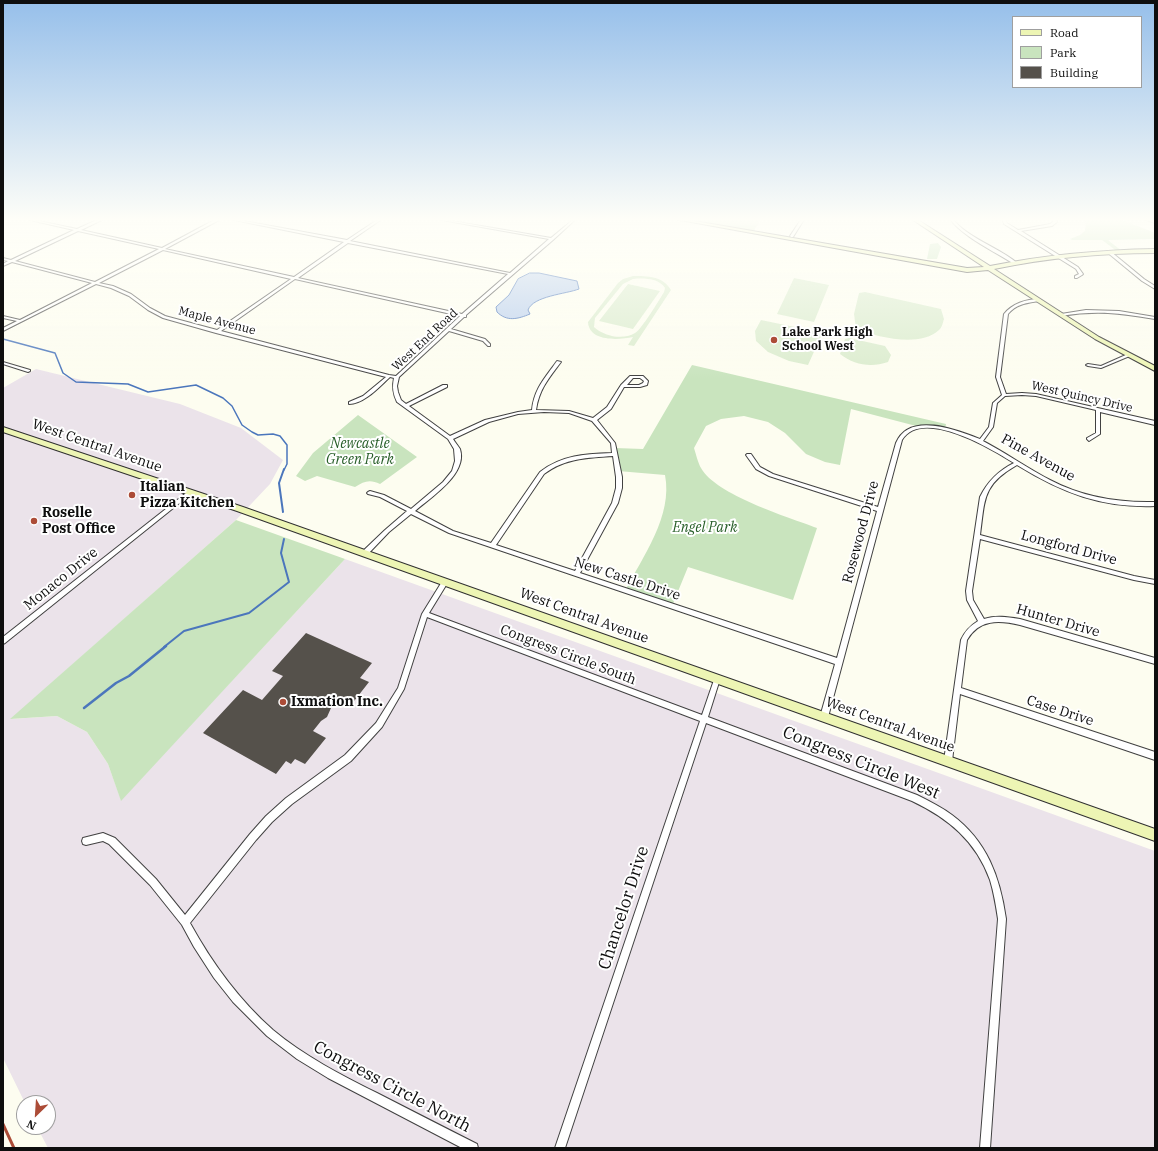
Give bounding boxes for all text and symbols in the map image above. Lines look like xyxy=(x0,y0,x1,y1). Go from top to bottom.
legend xyxy=(1012,16,1142,88)
text: Road xyxy=(1050,25,1079,40)
text: Park xyxy=(1050,45,1076,60)
text: Building xyxy=(1050,65,1098,80)
street label: Maple Avenue xyxy=(177,304,257,338)
street label: West End Road xyxy=(389,306,461,374)
place label: Lake Park High School West xyxy=(782,326,873,354)
marker: Lake Park High School West xyxy=(769,335,779,345)
street label: West Quincy Drive xyxy=(1030,378,1134,416)
street label: West Central Avenue xyxy=(30,416,164,476)
street label: Pine Avenue xyxy=(998,431,1078,485)
park label: Newcastle Green Park xyxy=(326,436,394,468)
place label: Italian Pizza Kitchen xyxy=(140,479,234,512)
street label: Rosewood Drive xyxy=(839,479,883,585)
marker: Italian Pizza Kitchen xyxy=(127,490,137,500)
place label: Roselle Post Office xyxy=(42,505,115,538)
marker: Roselle Post Office xyxy=(29,516,39,526)
park label: Engel Park xyxy=(672,520,738,536)
street label: Longford Drive xyxy=(1019,527,1119,569)
street label: Monaco Drive xyxy=(21,544,101,614)
street label: New Castle Drive xyxy=(572,554,682,604)
street label: West Central Avenue xyxy=(517,585,651,647)
street label: Hunter Drive xyxy=(1014,601,1102,641)
street label: Congress Circle South xyxy=(498,621,638,689)
street label: Case Drive xyxy=(1024,692,1096,730)
place label: Ixmation Inc. xyxy=(291,694,383,710)
street label: West Central Avenue xyxy=(823,694,957,756)
marker: Ixmation Inc. xyxy=(278,697,288,707)
street label: Congress Circle West xyxy=(780,722,942,804)
street label: Chancelor Drive xyxy=(594,844,654,972)
street label: Congress Circle North xyxy=(310,1037,474,1137)
north arrow xyxy=(16,1095,56,1135)
text: N xyxy=(24,1117,38,1133)

